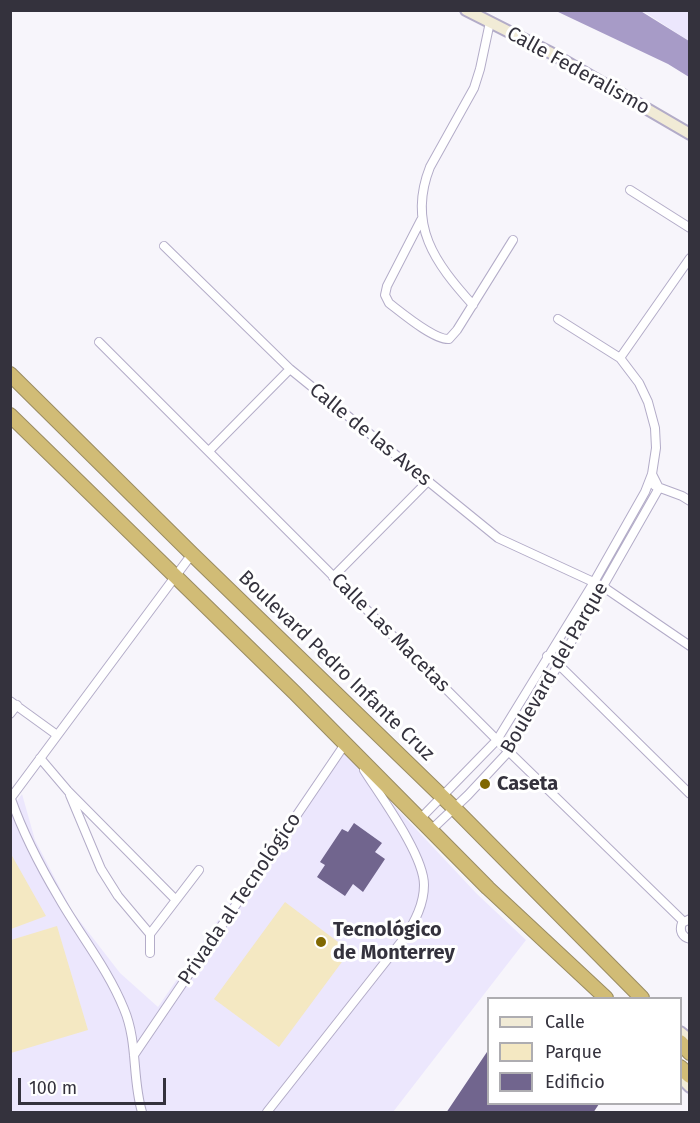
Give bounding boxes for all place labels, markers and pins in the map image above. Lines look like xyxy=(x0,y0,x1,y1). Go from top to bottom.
place label: Caseta xyxy=(497,772,558,796)
marker: Caseta xyxy=(478,777,492,791)
place label: Tecnológico de Monterrey xyxy=(333,918,455,965)
marker: Tecnológico de Monterrey xyxy=(314,935,328,949)

